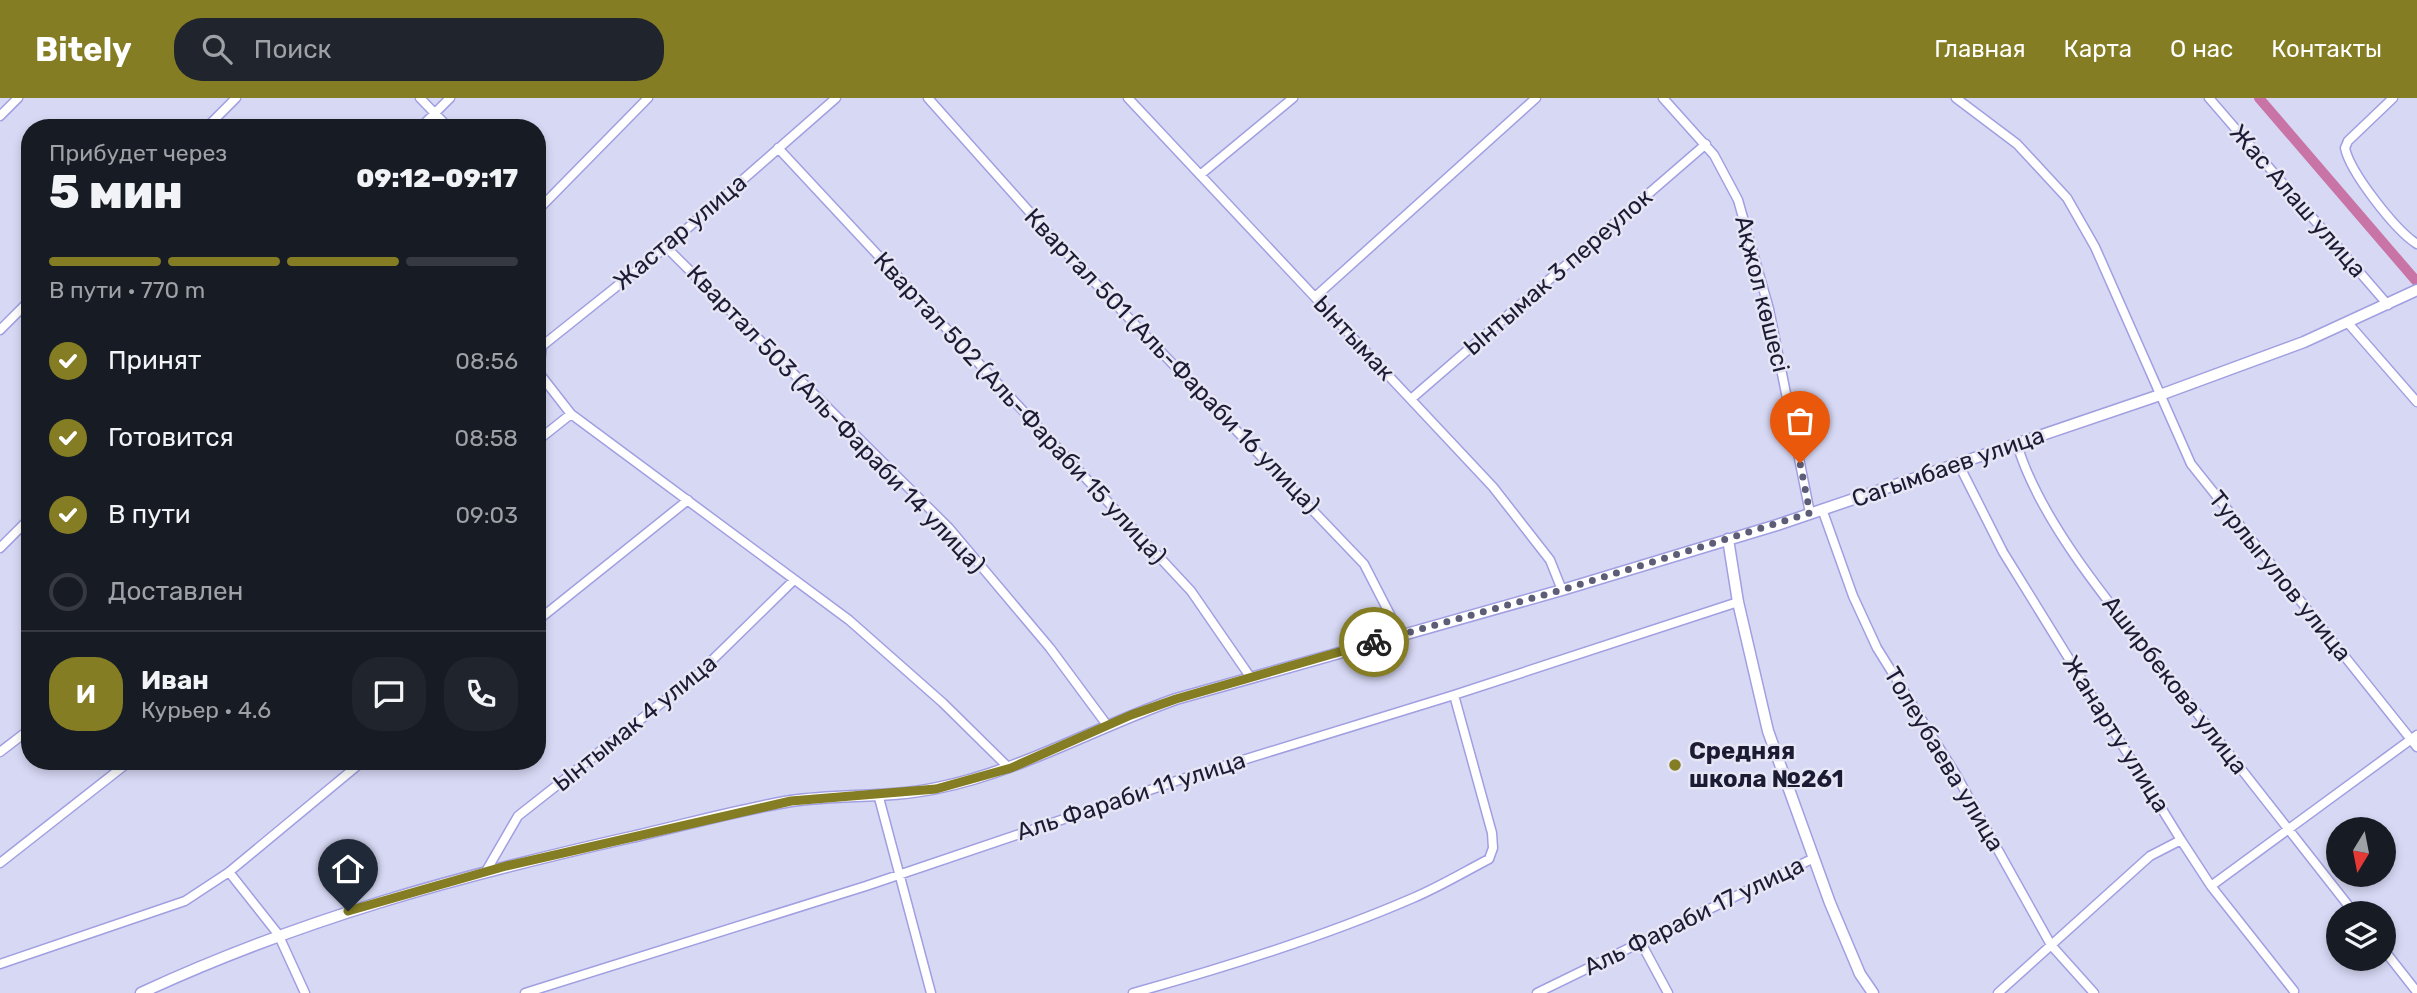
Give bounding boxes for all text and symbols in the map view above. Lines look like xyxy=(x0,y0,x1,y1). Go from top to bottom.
search box xyxy=(174,18,664,81)
text: Bitely xyxy=(35,30,132,69)
icon: search xyxy=(198,30,236,68)
text: Поиск xyxy=(254,34,331,65)
text: Главная xyxy=(1934,35,2026,63)
text: Карта xyxy=(2064,35,2132,63)
text: О нас xyxy=(2170,35,2233,63)
text: Контакты xyxy=(2271,35,2382,63)
street label: Жас Алаш улица xyxy=(2224,119,2372,283)
text: Прибудет через xyxy=(49,139,227,167)
text: 09:12–09:17 xyxy=(356,163,518,194)
text: 5 мин xyxy=(49,165,183,220)
street label: Жастар улица xyxy=(608,168,752,296)
street label: Ынтымак 3 переулок xyxy=(1458,183,1658,361)
street label: Квартал 501 (Аль-Фараби 16 улица) xyxy=(1019,203,1325,519)
street label: Ақжол көшесі xyxy=(1729,213,1795,375)
street label: Квартал 502 (Аль-Фараби 15 улица) xyxy=(868,246,1172,570)
street label: Квартал 503 (Аль-Фараби 14 улица) xyxy=(681,259,991,579)
text: В пути · 770 m xyxy=(49,276,205,304)
street label: Ынтымак xyxy=(1308,290,1401,386)
icon: check xyxy=(49,342,87,380)
text: Принят xyxy=(108,345,201,376)
text: 08:56 xyxy=(455,347,518,375)
pin xyxy=(1770,391,1830,463)
icon: bag xyxy=(1781,402,1819,440)
icon: check xyxy=(49,419,87,457)
street label: Сагымбаев улица xyxy=(1848,421,2048,513)
text: Готовится xyxy=(108,422,234,453)
text: 08:58 xyxy=(455,424,518,452)
street label: Турлыгулов улица xyxy=(2203,485,2357,667)
icon: check xyxy=(49,496,87,534)
text: В пути xyxy=(108,499,191,530)
text: 09:03 xyxy=(455,501,518,529)
text: Доставлен xyxy=(108,576,243,607)
street label: Аширбекова улица xyxy=(2097,590,2253,780)
courier xyxy=(1339,607,1409,677)
icon: bike xyxy=(1355,623,1393,661)
street label: Ынтымак 4 улица xyxy=(548,649,722,797)
street label: Жанарту улица xyxy=(2057,650,2175,818)
button: chat xyxy=(352,657,426,731)
button: phone xyxy=(444,657,518,731)
street label: Толеубаева улица xyxy=(1878,662,2010,856)
text: Иван xyxy=(141,665,209,696)
text: И xyxy=(76,679,96,710)
text: Курьер · 4.6 xyxy=(141,696,271,724)
place label: Средняя школа №261 xyxy=(1689,737,1844,793)
street label: Аль Фараби 11 улица xyxy=(1013,746,1249,846)
marker: Средняя школа №261 xyxy=(1667,757,1683,773)
north arrow xyxy=(2326,817,2396,887)
map controls xyxy=(2326,817,2396,971)
pin xyxy=(318,839,378,911)
icon: home xyxy=(329,850,367,888)
street label: Аль Фараби 17 улица xyxy=(1579,851,1809,981)
button: layers xyxy=(2326,901,2396,971)

